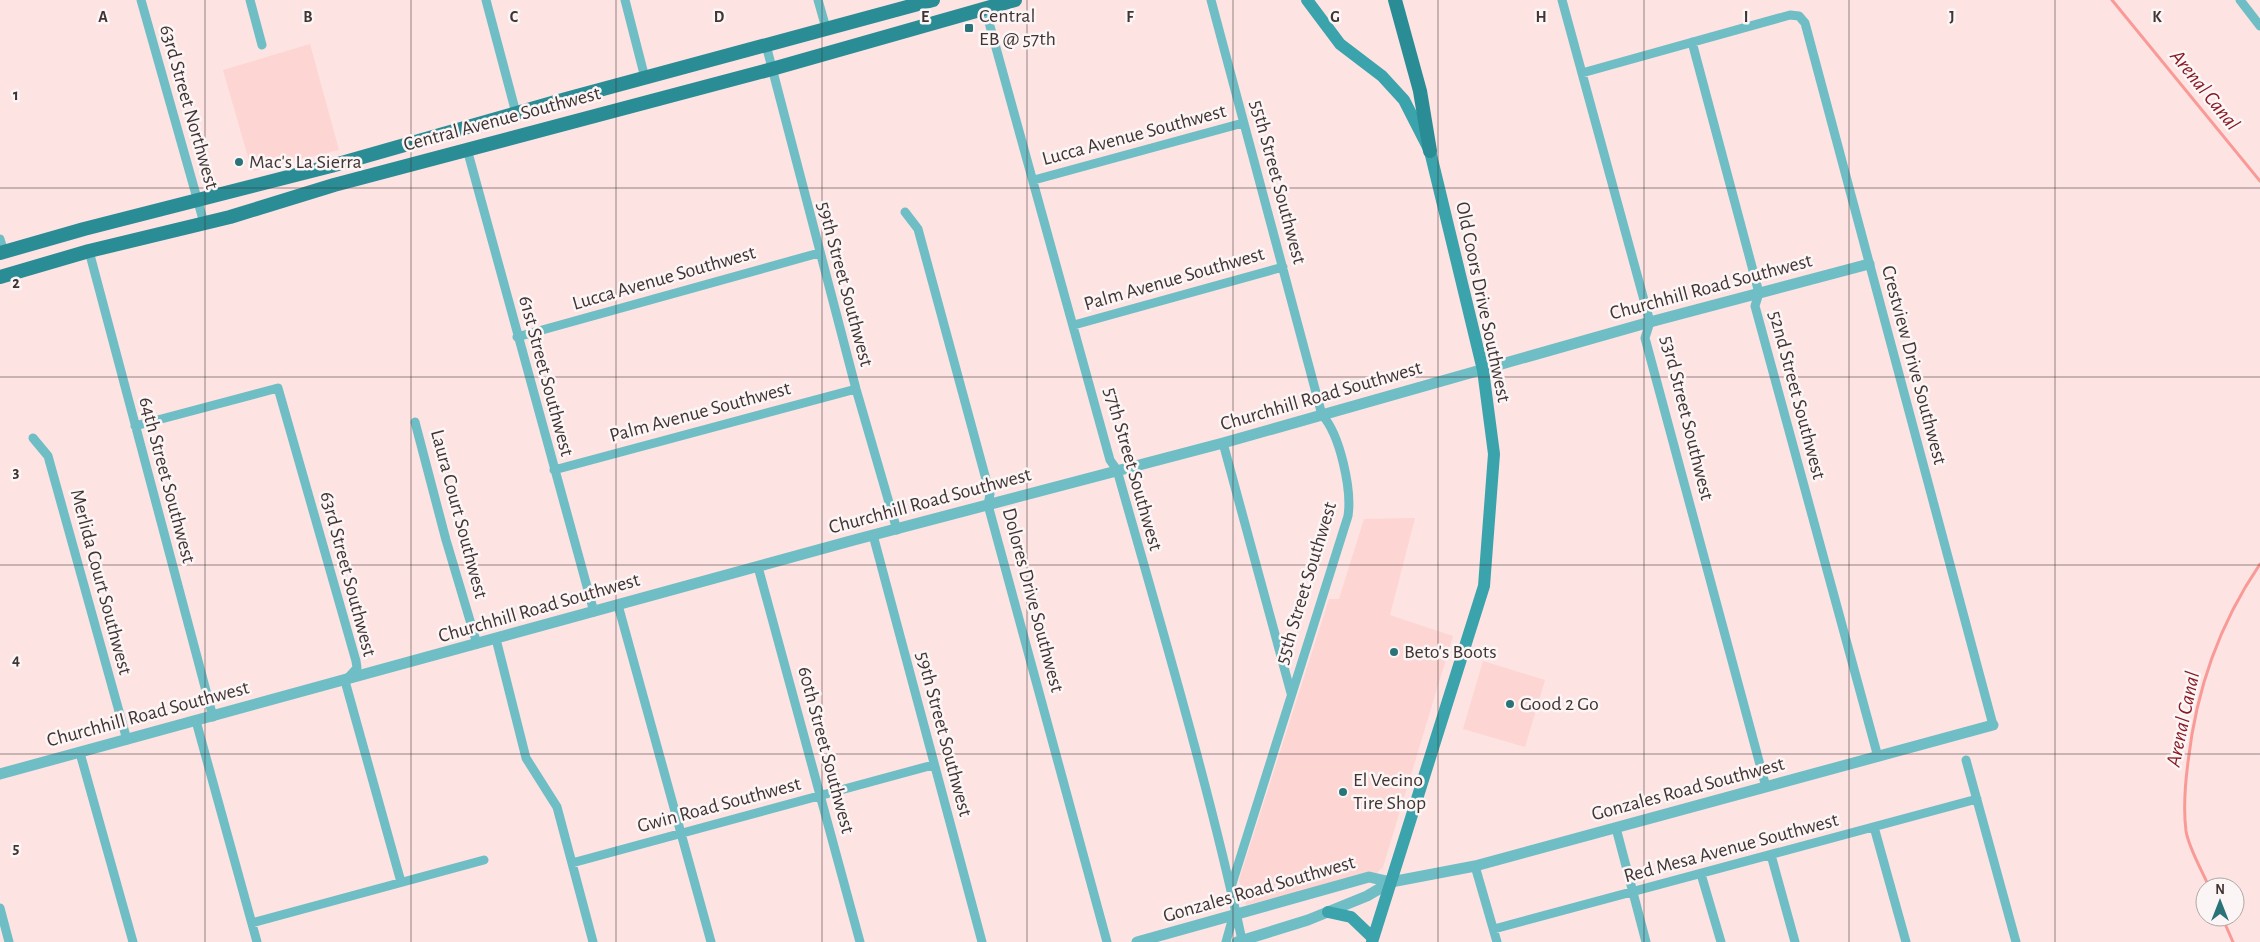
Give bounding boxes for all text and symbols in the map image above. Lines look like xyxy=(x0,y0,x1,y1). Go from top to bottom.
place label: Central EB @ 57th xyxy=(979,6,1056,49)
text: A xyxy=(98,9,108,25)
text: B xyxy=(303,9,313,25)
text: C xyxy=(510,9,519,25)
text: D xyxy=(714,9,725,25)
text: E xyxy=(921,9,929,25)
text: F xyxy=(1126,9,1134,25)
text: G xyxy=(1330,9,1340,25)
text: H xyxy=(1535,9,1547,25)
text: I xyxy=(1744,9,1748,25)
text: J xyxy=(1949,9,1955,25)
text: K xyxy=(2152,9,2162,25)
marker: Central EB @ 57th xyxy=(963,22,975,34)
street label: 63rd Street Northwest xyxy=(156,23,222,192)
water label: Arenal Canal xyxy=(2166,45,2244,134)
street label: Central Avenue Southwest xyxy=(401,83,603,155)
text: 1 xyxy=(13,87,19,103)
street label: 55th Street Southwest xyxy=(1246,98,1310,267)
street label: Lucca Avenue Southwest xyxy=(1040,101,1229,169)
place label: Mac's La Sierra xyxy=(249,152,362,172)
marker: Mac's La Sierra xyxy=(233,156,245,168)
street label: 59th Street Southwest xyxy=(813,199,877,369)
street label: Old Coors Drive Southwest xyxy=(1452,200,1514,405)
street label: Lucca Avenue Southwest xyxy=(570,242,758,314)
street label: Palm Avenue Southwest xyxy=(1082,243,1267,314)
street label: Churchhill Road Southwest xyxy=(1608,250,1815,324)
street label: Crestview Drive Southwest xyxy=(1878,263,1950,467)
text: 2 xyxy=(12,275,20,291)
street label: 61st Street Southwest xyxy=(515,294,577,459)
street label: 52nd Street Southwest xyxy=(1765,309,1829,482)
street label: 53rd Street Southwest xyxy=(1657,334,1717,503)
street label: Churchhill Road Southwest xyxy=(1218,357,1425,434)
street label: Palm Avenue Southwest xyxy=(607,378,793,446)
street label: 57th Street Southwest xyxy=(1100,385,1166,553)
street label: 64th Street Southwest xyxy=(135,395,199,566)
street label: Laura Court Southwest xyxy=(427,427,491,601)
text: 3 xyxy=(13,464,20,480)
street label: Churchhill Road Southwest xyxy=(827,464,1034,538)
street label: Merlida Court Southwest xyxy=(67,487,136,678)
street label: 63rd Street Southwest xyxy=(316,489,380,659)
street label: 55th Street Southwest xyxy=(1272,499,1340,667)
street label: Dolores Drive Southwest xyxy=(999,506,1067,695)
street label: Churchhill Road Southwest xyxy=(436,569,643,646)
place label: Beto's Boots xyxy=(1404,642,1497,662)
marker: Beto's Boots xyxy=(1388,646,1400,658)
street label: 59th Street Southwest xyxy=(912,649,976,819)
text: 4 xyxy=(12,652,20,668)
street label: 60th Street Southwest xyxy=(794,664,858,836)
water label: Arenal Canal xyxy=(2162,669,2203,770)
street label: Churchhill Road Southwest xyxy=(45,677,252,751)
place label: Good 2 Go xyxy=(1520,694,1599,714)
marker: Good 2 Go xyxy=(1504,698,1516,710)
street label: Gonzales Road Southwest xyxy=(1589,753,1787,824)
place label: El Vecino Tire Shop xyxy=(1353,770,1426,813)
street label: Gwin Road Southwest xyxy=(635,773,803,836)
marker: El Vecino Tire Shop xyxy=(1337,786,1349,798)
street label: Red Mesa Avenue Southwest xyxy=(1622,810,1841,886)
text: 5 xyxy=(13,840,20,856)
street label: Gonzales Road Southwest xyxy=(1161,852,1358,926)
north arrow xyxy=(2195,877,2245,927)
text: N xyxy=(2215,883,2225,897)

